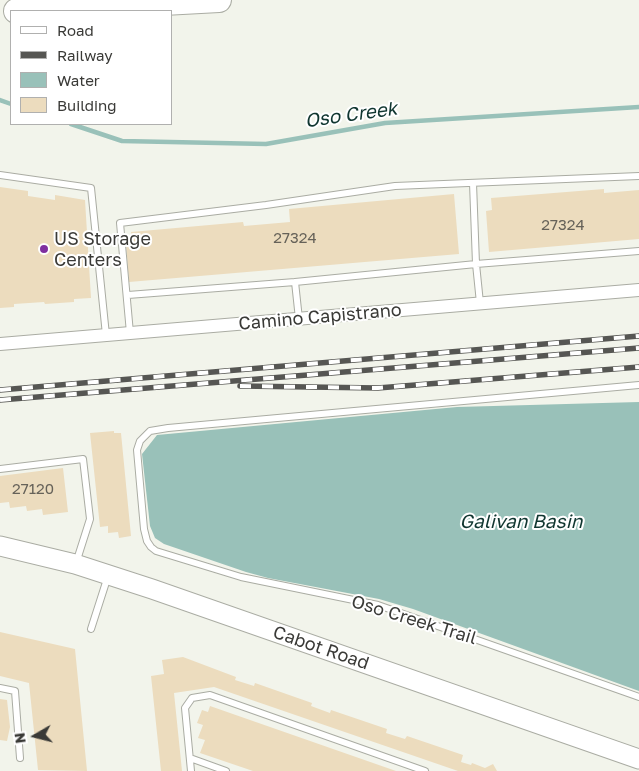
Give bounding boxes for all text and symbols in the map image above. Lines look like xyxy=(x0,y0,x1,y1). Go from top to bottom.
legend xyxy=(10,10,172,125)
text: Road xyxy=(57,21,94,39)
text: Railway xyxy=(57,46,113,64)
text: Water xyxy=(57,71,100,89)
text: Building xyxy=(57,96,117,114)
water label: Oso Creek xyxy=(303,97,399,133)
house number: 27324 xyxy=(541,216,585,234)
place label: US Storage Centers xyxy=(54,228,151,270)
house number: 27324 xyxy=(273,229,317,247)
marker: US Storage Centers xyxy=(38,243,50,255)
street label: Camino Capistrano xyxy=(238,299,402,335)
house number: 27120 xyxy=(12,480,54,498)
water label: Galivan Basin xyxy=(460,511,582,533)
street label: Oso Creek Trail xyxy=(349,591,479,649)
street label: Cabot Road xyxy=(270,621,372,675)
north arrow xyxy=(10,711,60,761)
text: N xyxy=(10,732,29,745)

